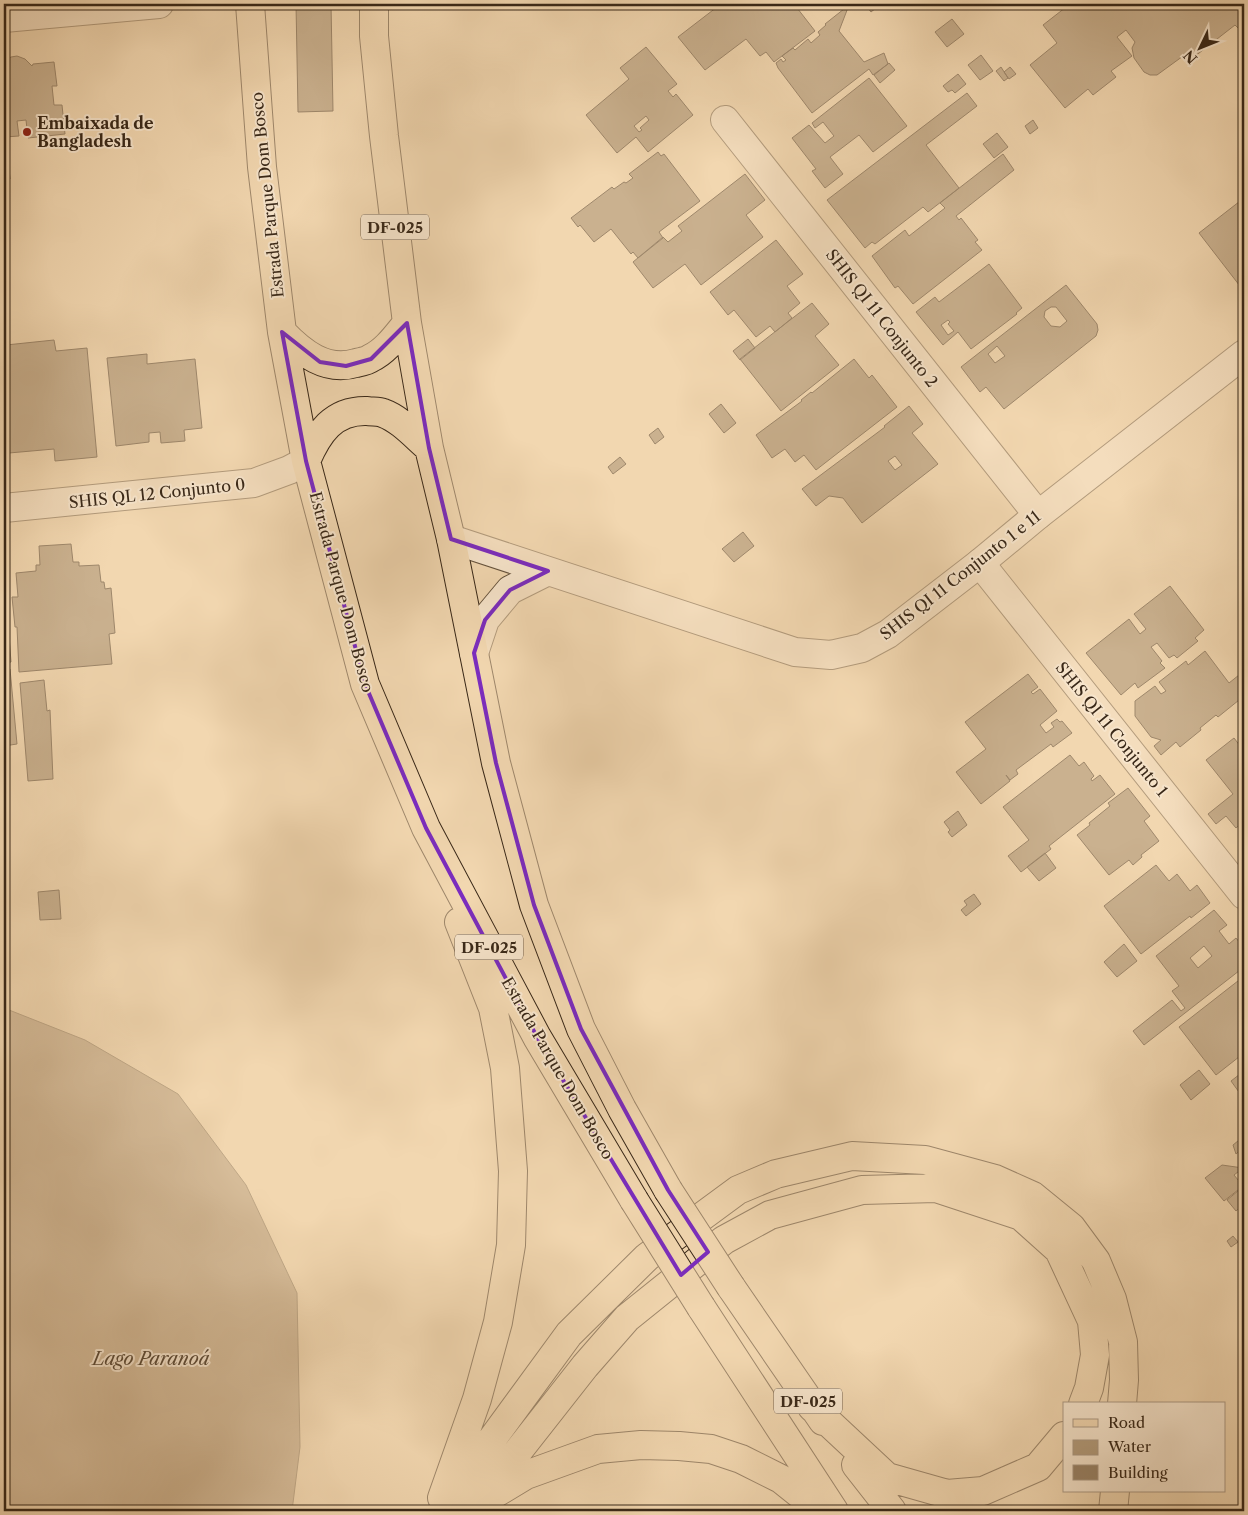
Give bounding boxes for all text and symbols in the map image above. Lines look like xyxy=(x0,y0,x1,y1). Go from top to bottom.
north arrow xyxy=(1176,22,1226,72)
text: N xyxy=(1180,46,1201,67)
street label: Estrada Parque Dom Bosco xyxy=(246,91,288,299)
place label: Embaixada de Bangladesh xyxy=(37,113,154,151)
marker: Embaixada de Bangladesh xyxy=(21,126,33,138)
road number: DF-025 xyxy=(361,214,429,240)
street label: SHIS QI 11 Conjunto 2 xyxy=(822,245,942,391)
street label: SHIS QL 12 Conjunto 0 xyxy=(68,474,246,512)
street label: Estrada Parque Dom Bosco xyxy=(306,489,379,695)
street label: SHIS QI 11 Conjunto 1 e 11 xyxy=(876,506,1044,644)
street label: SHIS QI 11 Conjunto 1 xyxy=(1052,658,1173,801)
road number: DF-025 xyxy=(455,934,523,960)
street label: Estrada Parque Dom Bosco xyxy=(498,973,619,1163)
water label: Lago Paranoá xyxy=(91,1348,210,1370)
road number: DF-025 xyxy=(774,1388,842,1414)
legend xyxy=(1063,1402,1226,1492)
text: Road xyxy=(1108,1413,1145,1432)
text: Water xyxy=(1107,1437,1152,1456)
text: Building xyxy=(1108,1463,1168,1482)

